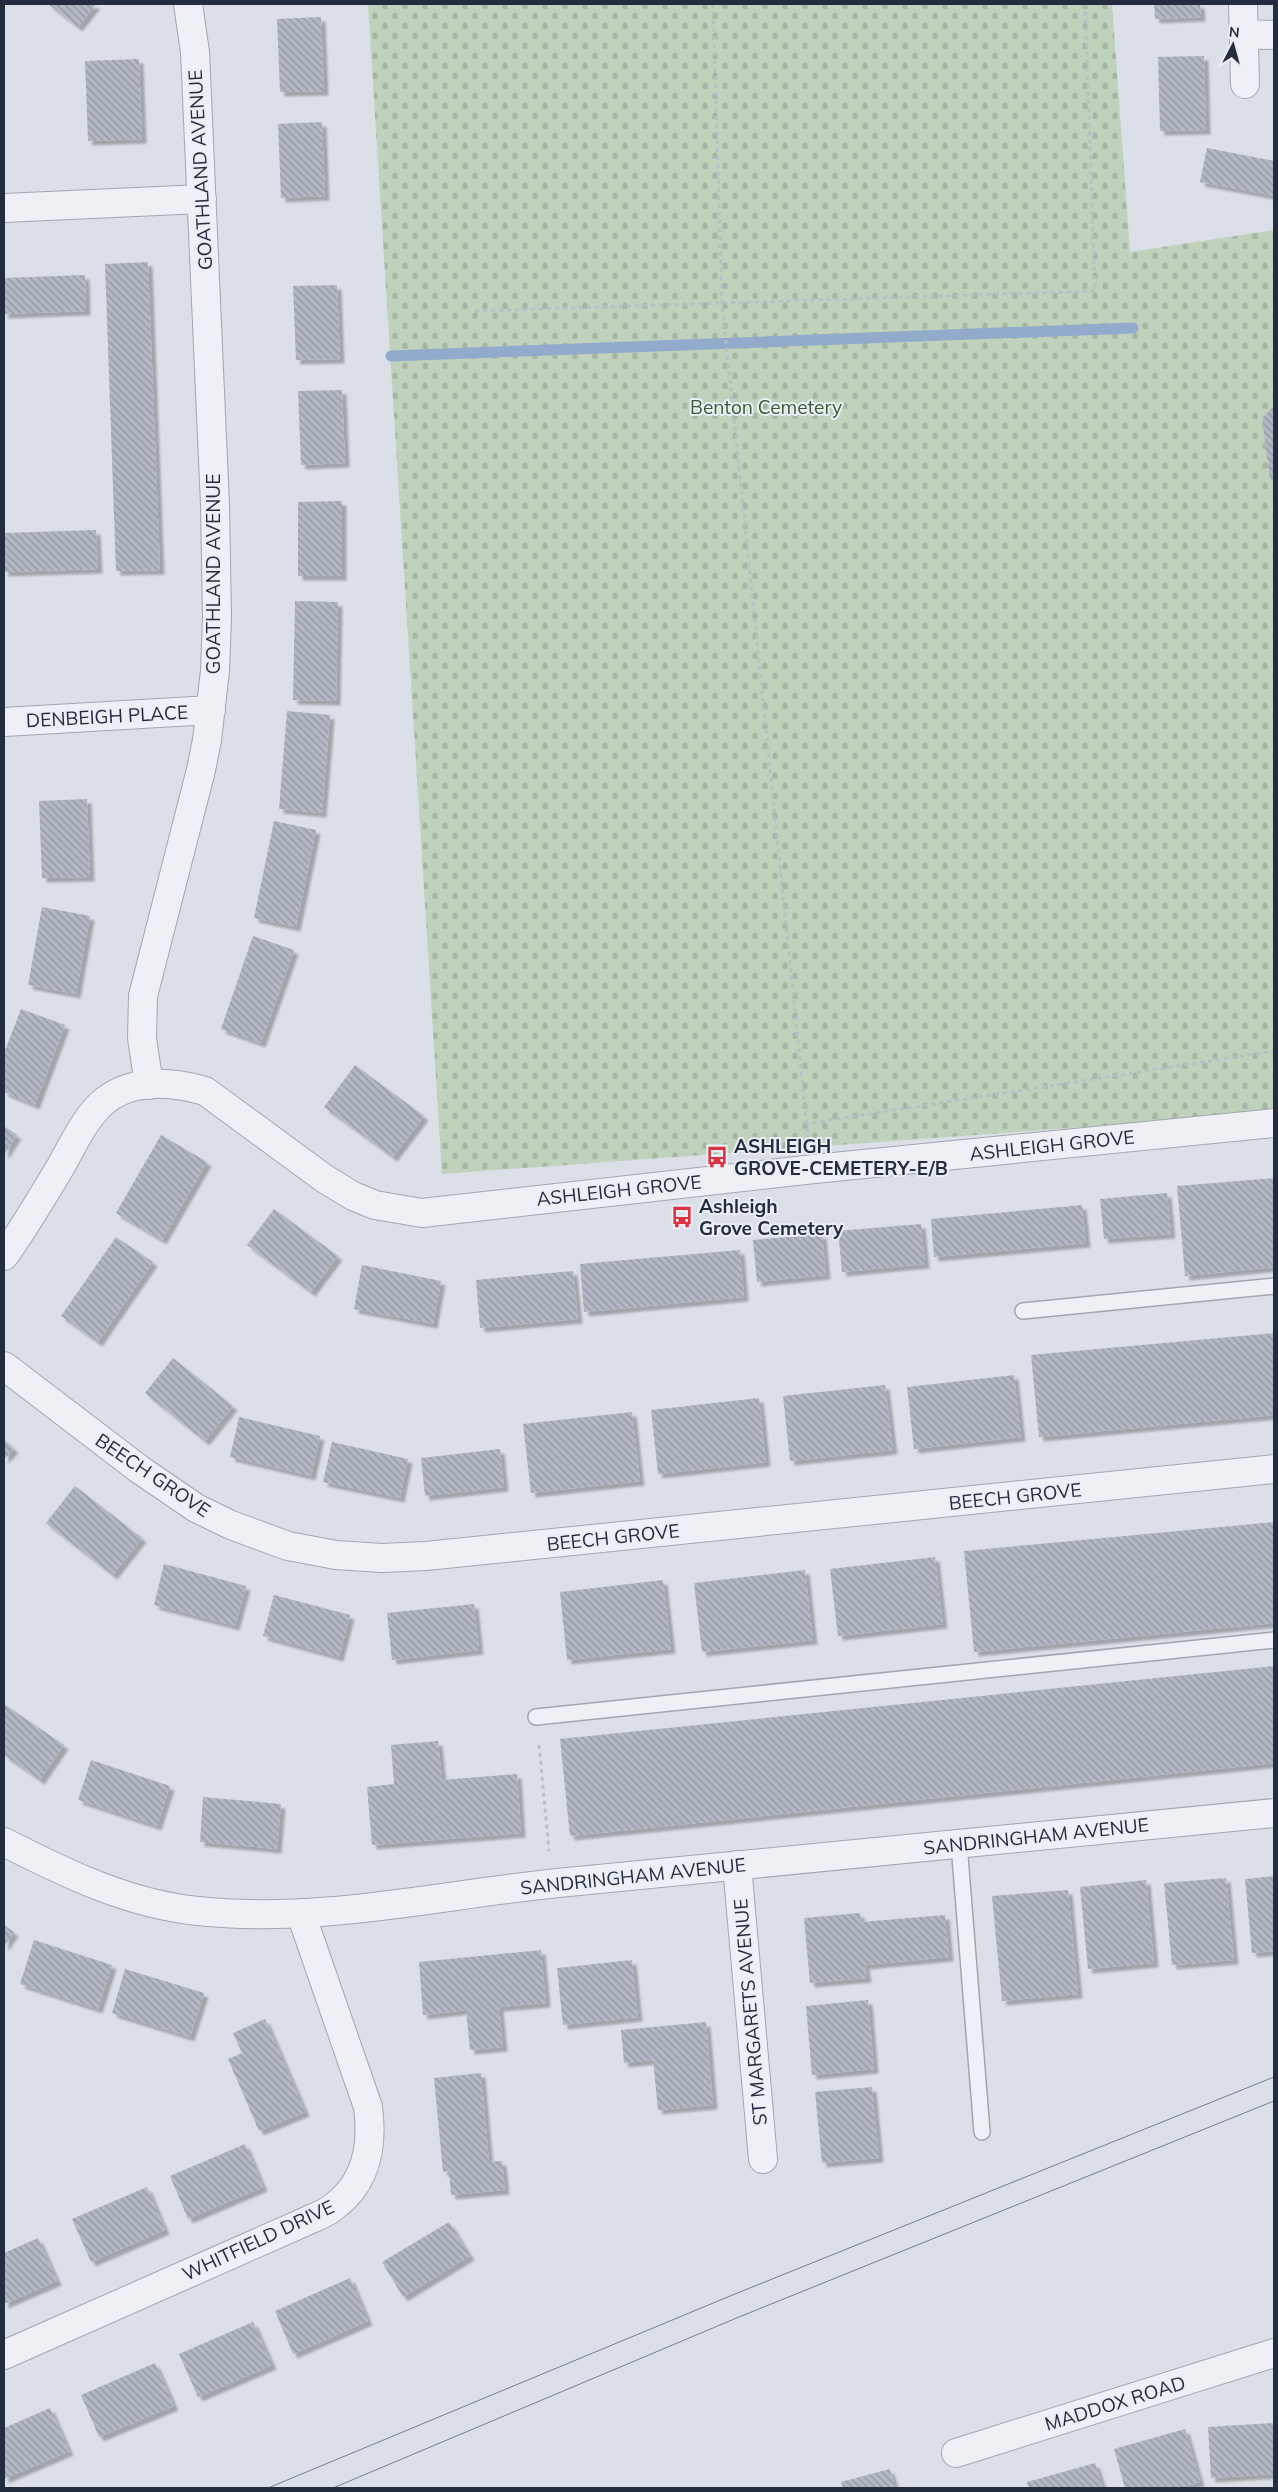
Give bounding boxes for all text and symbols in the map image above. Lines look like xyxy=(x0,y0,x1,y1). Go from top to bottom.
north arrow xyxy=(1208,20,1258,70)
text: N xyxy=(1228,23,1241,42)
street label: GOATHLAND AVENUE xyxy=(183,69,217,271)
park label: Benton Cemetery xyxy=(690,395,842,419)
street label: GOATHLAND AVENUE xyxy=(201,474,225,674)
street label: DENBEIGH PLACE xyxy=(25,700,189,732)
street label: ASHLEIGH GROVE xyxy=(968,1124,1136,1166)
place label: ASHLEIGH GROVE-CEMETERY-E/B xyxy=(734,1134,948,1180)
bus stop icon: ASHLEIGH GROVE-CEMETERY-E/B xyxy=(704,1144,730,1170)
street label: ASHLEIGH GROVE xyxy=(535,1169,703,1211)
place label: Ashleigh Grove Cemetery xyxy=(699,1194,844,1240)
bus stop icon: Ashleigh Grove Cemetery xyxy=(669,1204,695,1230)
street label: BEECH GROVE xyxy=(91,1428,215,1522)
street label: BEECH GROVE xyxy=(947,1477,1083,1515)
street label: BEECH GROVE xyxy=(545,1518,681,1556)
street label: SANDRINGHAM AVENUE xyxy=(922,1812,1150,1860)
street label: SANDRINGHAM AVENUE xyxy=(519,1852,747,1900)
street label: ST MARGARETS AVENUE xyxy=(728,1898,772,2126)
street label: WHITFIELD DRIVE xyxy=(178,2194,338,2286)
street label: MADDOX ROAD xyxy=(1042,2370,1188,2436)

